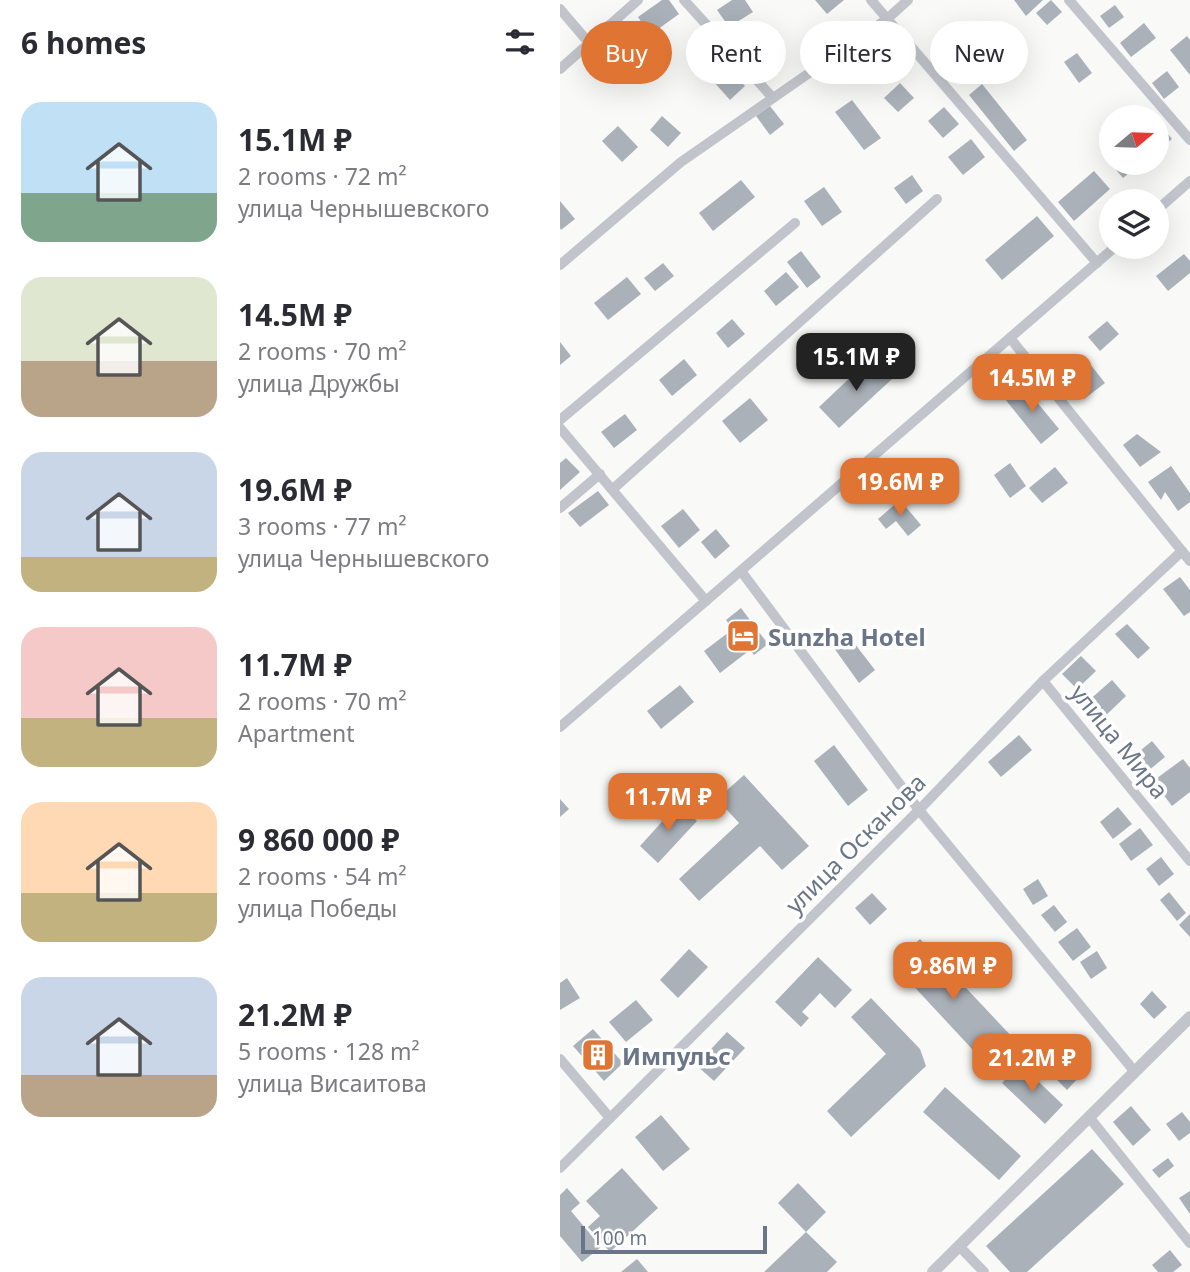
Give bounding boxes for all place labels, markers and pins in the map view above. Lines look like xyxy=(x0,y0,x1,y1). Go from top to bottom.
pin: 15.1M ₽ xyxy=(791,334,921,393)
pin: 14.5M ₽ xyxy=(967,354,1097,414)
pin: 19.6M ₽ xyxy=(835,458,965,518)
hotel icon: Sunzha Hotel xyxy=(724,617,762,655)
place label: Sunzha Hotel xyxy=(768,620,926,653)
pin: 11.7M ₽ xyxy=(603,774,733,833)
pin: 9.86M ₽ xyxy=(888,942,1018,1002)
pin: 21.2M ₽ xyxy=(967,1034,1097,1094)
building icon: Импульс xyxy=(579,1036,617,1074)
place label: Импульс xyxy=(622,1039,731,1072)

